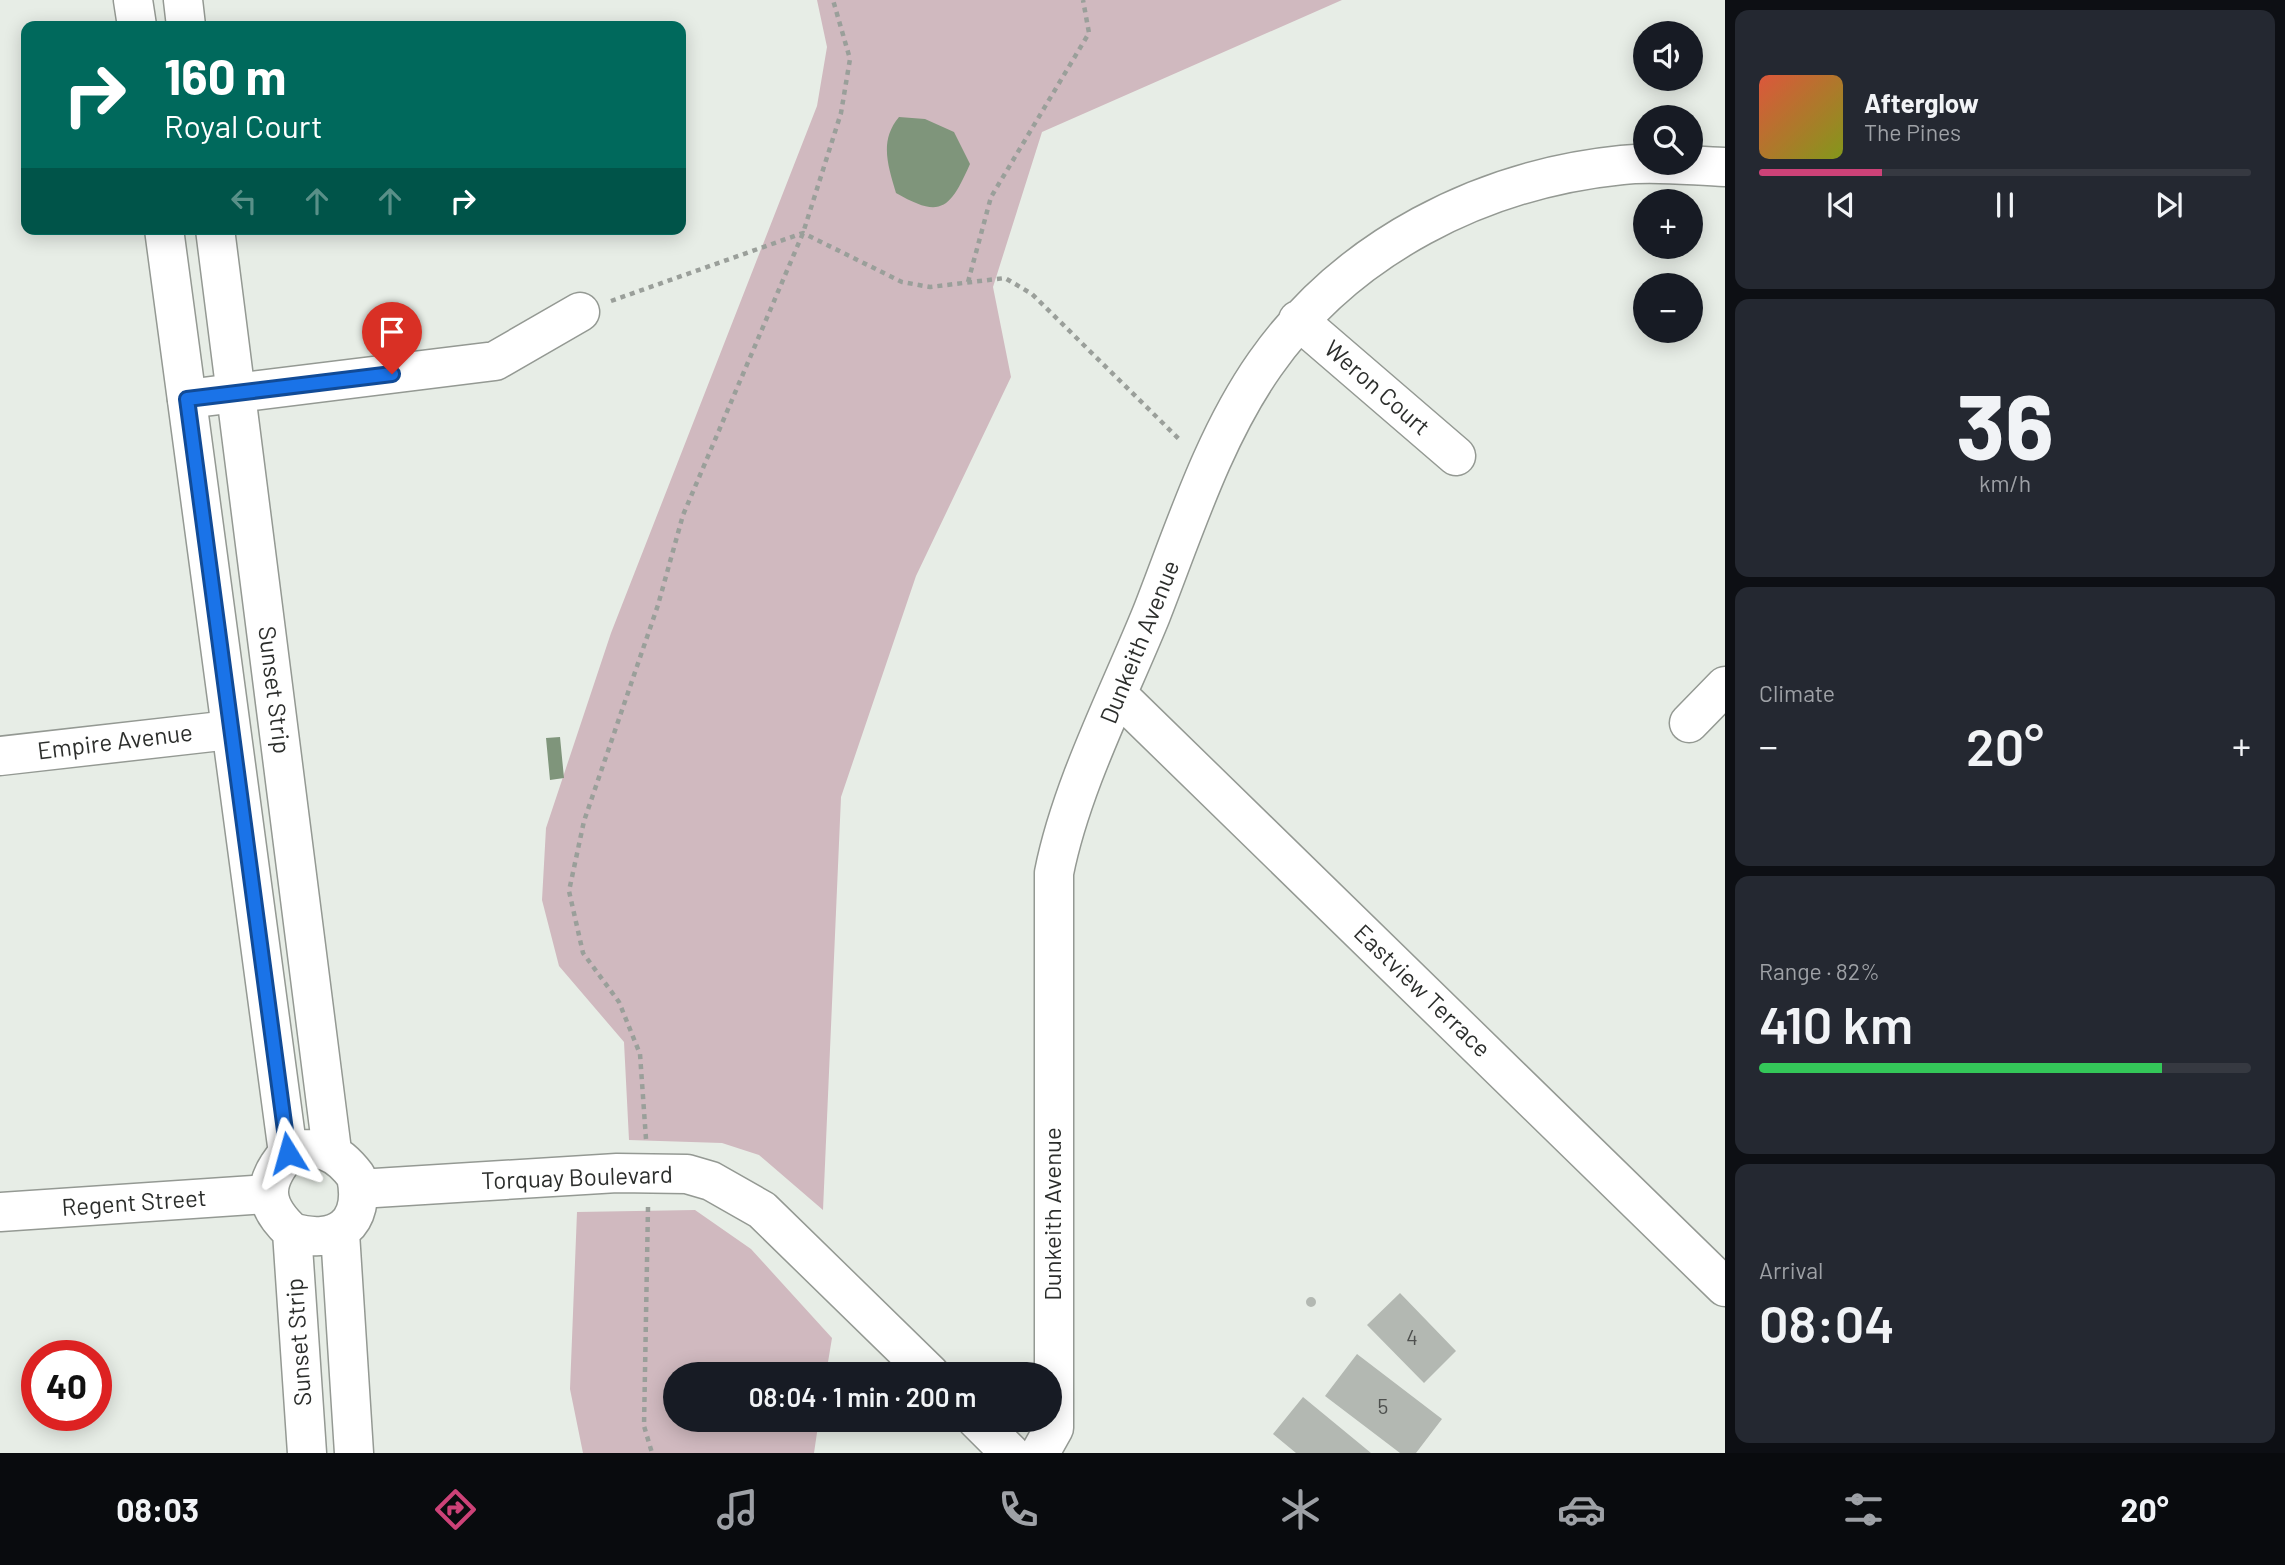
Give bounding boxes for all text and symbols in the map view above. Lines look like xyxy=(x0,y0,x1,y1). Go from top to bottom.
map controls xyxy=(1633,21,1703,343)
button: sound xyxy=(1633,21,1703,91)
text: 160 m xyxy=(164,46,286,105)
icon: right xyxy=(49,49,140,140)
text: Afterglow xyxy=(1864,87,1979,118)
button: search xyxy=(1633,105,1703,175)
text: Royal Court xyxy=(164,106,323,144)
text: The Pines xyxy=(1864,118,1961,146)
icon: left xyxy=(225,182,263,220)
icon: ahead xyxy=(298,182,336,220)
icon: ahead xyxy=(371,182,409,220)
icon: right xyxy=(444,182,482,220)
icon: previous xyxy=(1822,186,1860,224)
icon: pause xyxy=(1986,186,2024,224)
icon: next xyxy=(2150,186,2188,224)
button: + xyxy=(1633,189,1703,259)
button: − xyxy=(1633,273,1703,343)
pin xyxy=(362,302,422,374)
icon: arrive xyxy=(373,313,411,351)
street label: Weron Court xyxy=(1319,333,1437,441)
text: 36 xyxy=(1956,369,2054,478)
text: km/h xyxy=(1979,469,2031,497)
street label: Dunkeith Avenue xyxy=(1093,556,1185,727)
street label: Sunset Strip xyxy=(253,624,298,755)
text: Climate xyxy=(1759,679,1835,707)
text: 20° xyxy=(1966,714,2044,776)
street label: Empire Avenue xyxy=(36,717,194,764)
text: − xyxy=(1759,722,1778,768)
text: + xyxy=(2232,722,2251,768)
street label: Eastview Terrace xyxy=(1349,917,1497,1062)
text: Range · 82% xyxy=(1759,957,1880,985)
text: 410 km xyxy=(1759,992,1913,1054)
position arrow xyxy=(251,1116,325,1190)
street label: Dunkeith Avenue xyxy=(1037,1127,1066,1301)
street label: Torquay Boulevard xyxy=(481,1159,673,1194)
street label: Regent Street xyxy=(61,1182,207,1221)
text: Arrival xyxy=(1759,1256,1823,1284)
street label: Sunset Strip xyxy=(279,1277,316,1407)
text: 08:04 xyxy=(1759,1291,1895,1353)
house number: 4 xyxy=(1406,1324,1418,1349)
speed limit sign: 40 xyxy=(21,1340,112,1431)
text: 08:04 · 1 min · 200 m xyxy=(749,1381,976,1412)
house number: 5 xyxy=(1378,1393,1388,1418)
icon: directions xyxy=(431,1485,480,1534)
icon: music xyxy=(713,1485,762,1534)
icon: phone xyxy=(994,1485,1043,1534)
icon: climate xyxy=(1276,1485,1325,1534)
icon: car xyxy=(1557,1485,1606,1534)
icon: filters xyxy=(1839,1485,1888,1534)
text: 08:03 xyxy=(116,1490,199,1528)
text: 20° xyxy=(2120,1490,2169,1528)

